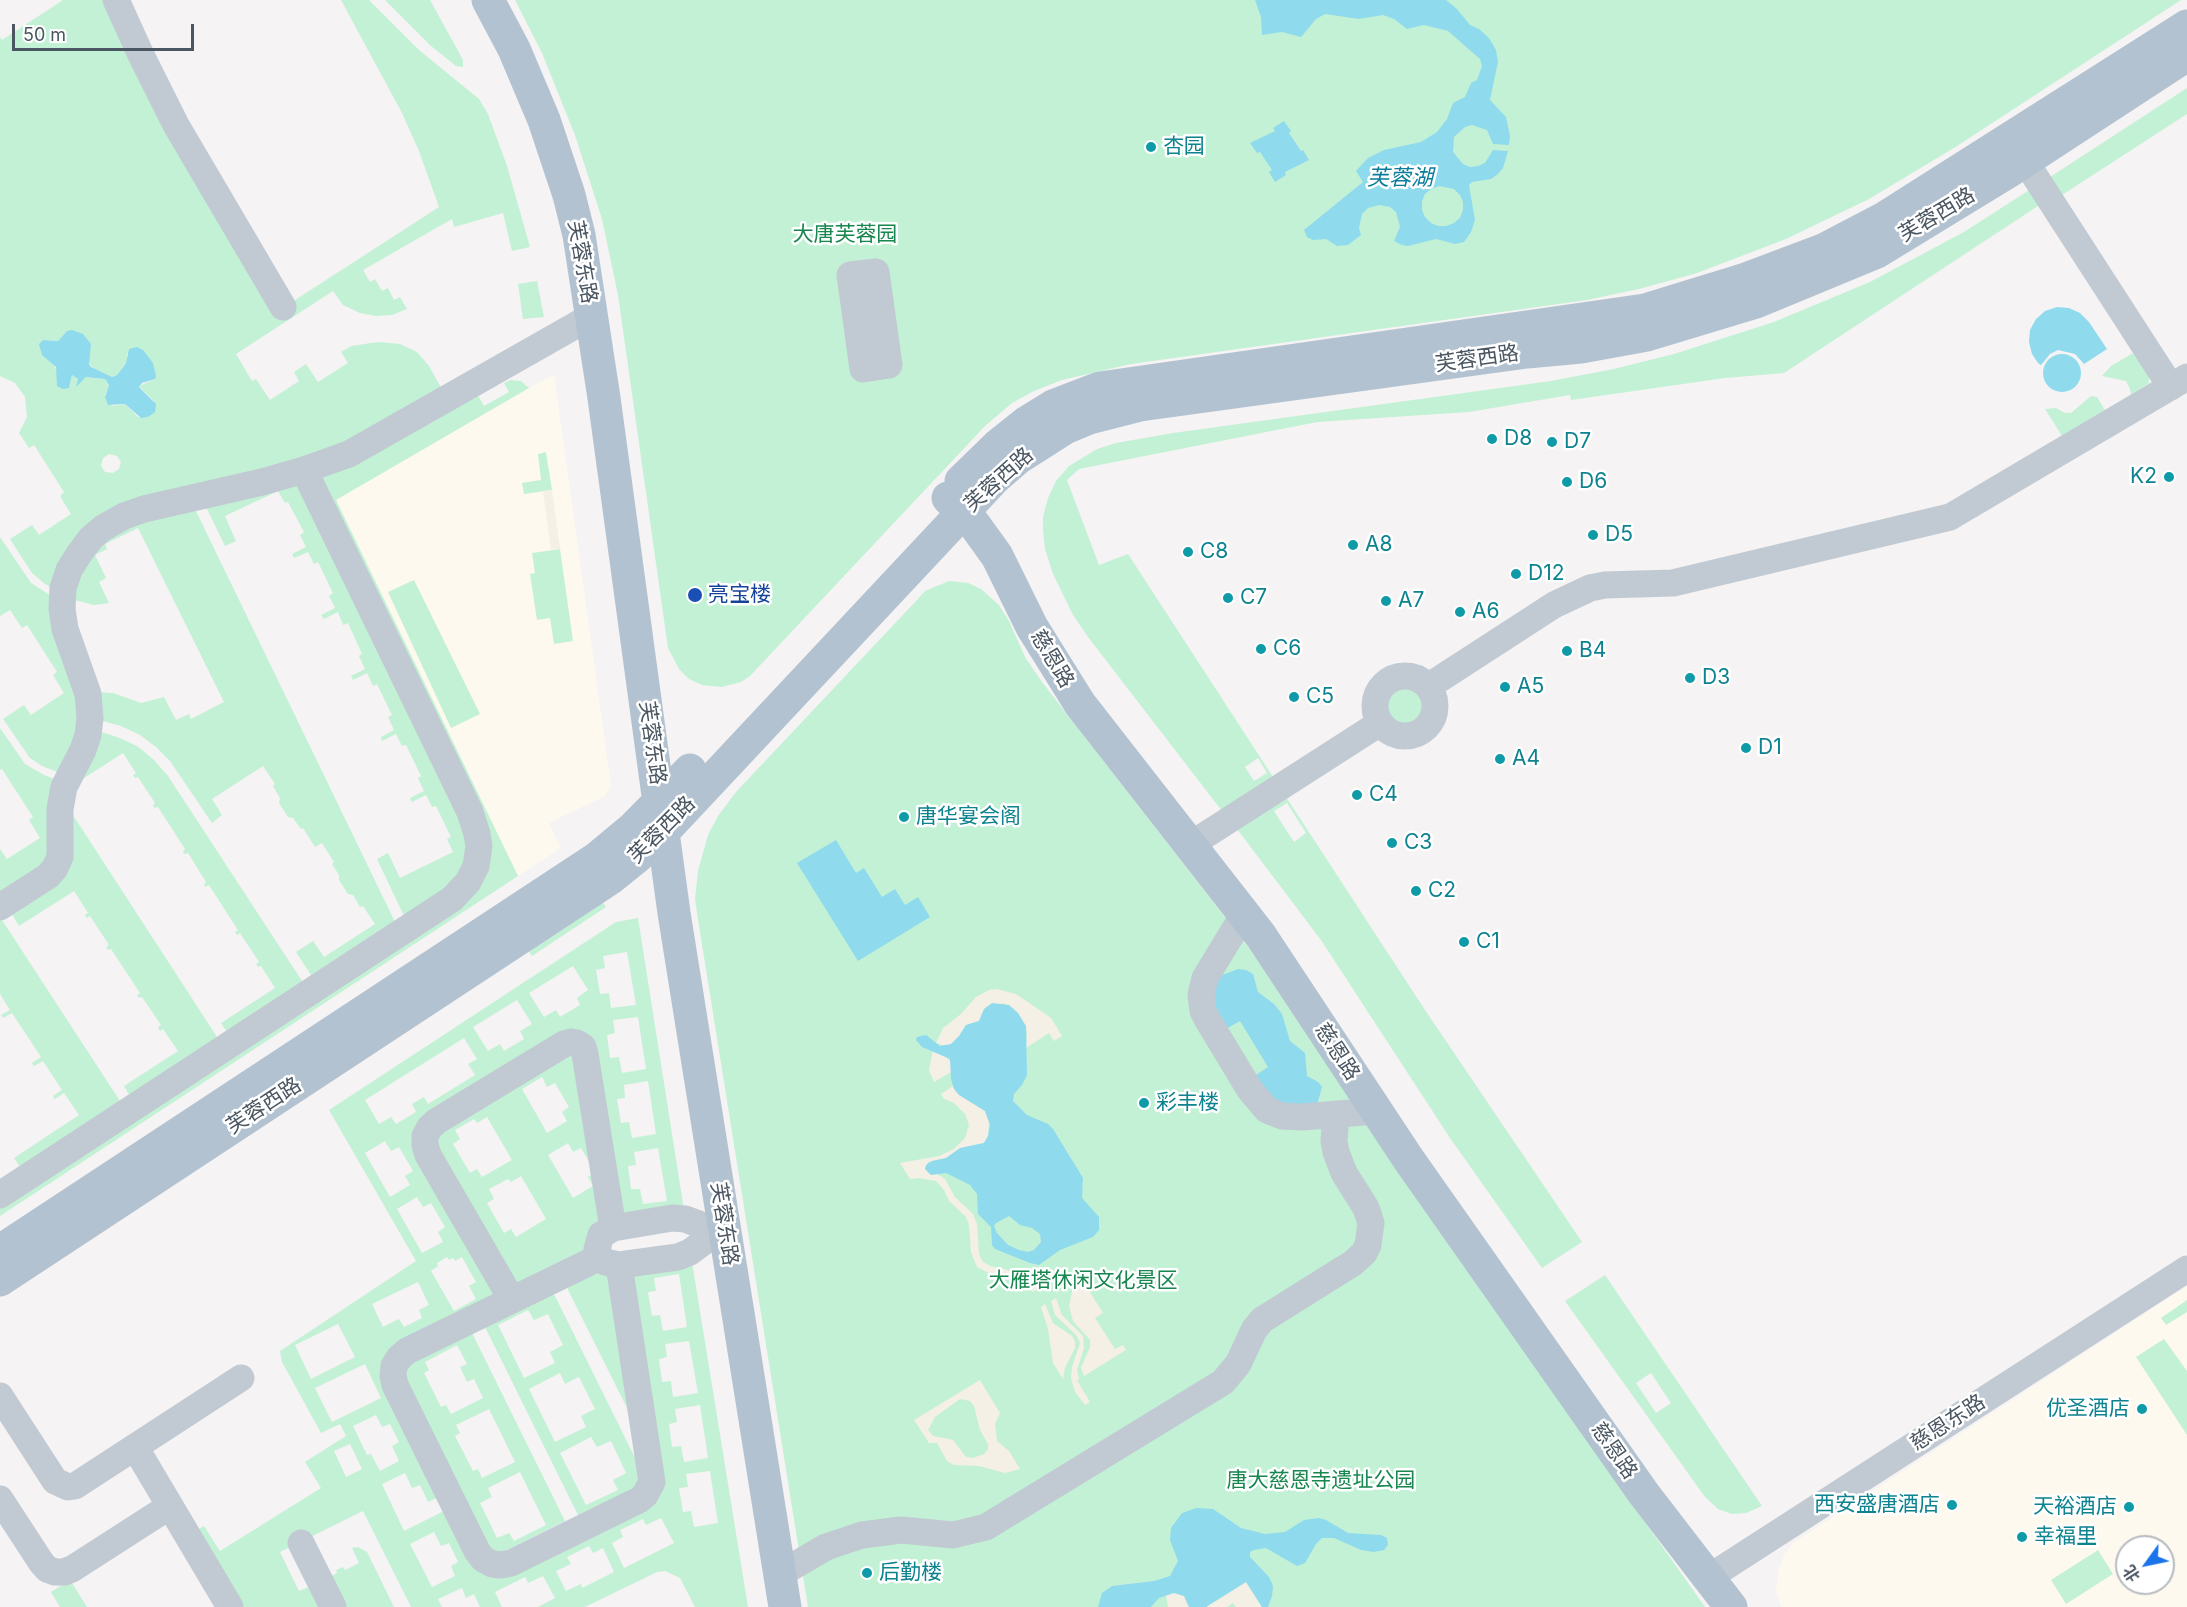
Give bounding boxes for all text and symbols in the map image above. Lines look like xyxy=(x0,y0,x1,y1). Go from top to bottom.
scale bar xyxy=(15,12,196,50)
text: 50 m xyxy=(23,24,66,45)
place label: 杏园 xyxy=(1163,134,1205,160)
marker: 杏园 xyxy=(1144,140,1158,154)
water label: 芙蓉湖 xyxy=(1367,165,1433,191)
street label: 芙蓉西路 xyxy=(1895,183,1979,247)
street label: 芙蓉东路 xyxy=(562,218,602,306)
park label: 大唐芙蓉园 xyxy=(793,222,897,248)
street label: 芙蓉西路 xyxy=(1434,341,1520,377)
place label: D8 xyxy=(1504,426,1532,452)
place label: D7 xyxy=(1564,429,1591,455)
marker: D8 xyxy=(1485,432,1499,446)
marker: D7 xyxy=(1545,435,1559,449)
street label: 芙蓉西路 xyxy=(959,443,1039,517)
place label: K2 xyxy=(2130,464,2157,490)
place label: D6 xyxy=(1579,469,1607,495)
marker: K2 xyxy=(2162,470,2176,484)
marker: D6 xyxy=(1560,475,1574,489)
place label: D5 xyxy=(1605,522,1633,548)
marker: D5 xyxy=(1586,528,1600,542)
place label: A8 xyxy=(1365,532,1392,558)
marker: A8 xyxy=(1346,538,1360,552)
place label: C8 xyxy=(1200,539,1228,565)
marker: C8 xyxy=(1181,545,1195,559)
place label: D12 xyxy=(1528,561,1565,587)
marker: D12 xyxy=(1509,567,1523,581)
place label: 亮宝楼 xyxy=(708,582,771,608)
place label: C7 xyxy=(1240,585,1267,611)
marker: 亮宝楼 xyxy=(686,586,704,604)
place label: A7 xyxy=(1398,588,1424,614)
marker: C7 xyxy=(1221,591,1235,605)
marker: A7 xyxy=(1379,594,1393,608)
place label: A6 xyxy=(1472,599,1500,625)
marker: A6 xyxy=(1453,605,1467,619)
street label: 慈恩路 xyxy=(1025,626,1079,692)
place label: C6 xyxy=(1273,636,1301,662)
place label: B4 xyxy=(1579,638,1606,664)
marker: C6 xyxy=(1254,642,1268,656)
marker: B4 xyxy=(1560,644,1574,658)
place label: D3 xyxy=(1702,665,1730,691)
marker: D3 xyxy=(1683,671,1697,685)
place label: A5 xyxy=(1517,674,1544,700)
marker: A5 xyxy=(1498,680,1512,694)
place label: C5 xyxy=(1306,684,1334,710)
marker: C5 xyxy=(1287,690,1301,704)
street label: 芙蓉东路 xyxy=(634,700,670,786)
place label: D1 xyxy=(1758,735,1782,761)
marker: D1 xyxy=(1739,741,1753,755)
place label: A4 xyxy=(1512,746,1540,772)
marker: A4 xyxy=(1493,752,1507,766)
place label: C4 xyxy=(1369,782,1398,808)
marker: C4 xyxy=(1350,788,1364,802)
street label: 芙蓉西路 xyxy=(623,791,701,869)
place label: 唐华宴会阁 xyxy=(916,804,1021,830)
marker: 唐华宴会阁 xyxy=(897,810,911,824)
place label: C3 xyxy=(1404,830,1432,856)
marker: C3 xyxy=(1385,836,1399,850)
place label: C2 xyxy=(1428,878,1456,904)
marker: C2 xyxy=(1409,884,1423,898)
place label: C1 xyxy=(1476,929,1500,955)
marker: C1 xyxy=(1457,935,1471,949)
street label: 慈恩路 xyxy=(1309,1019,1365,1085)
street label: 芙蓉西路 xyxy=(222,1073,306,1139)
place label: 彩丰楼 xyxy=(1156,1090,1219,1116)
marker: 彩丰楼 xyxy=(1137,1096,1151,1110)
street label: 芙蓉东路 xyxy=(705,1181,743,1267)
park label: 大雁塔休闲文化景区 xyxy=(989,1268,1177,1294)
street label: 慈恩东路 xyxy=(1906,1390,1990,1456)
place label: 优圣酒店 xyxy=(2046,1396,2130,1422)
marker: 优圣酒店 xyxy=(2135,1402,2149,1416)
street label: 慈恩路 xyxy=(1586,1418,1642,1484)
park label: 唐大慈恩寺遗址公园 xyxy=(1227,1468,1415,1494)
place label: 西安盛唐酒店 xyxy=(1814,1492,1940,1518)
place label: 天裕酒店 xyxy=(2033,1494,2117,1520)
marker: 西安盛唐酒店 xyxy=(1945,1498,1959,1512)
marker: 天裕酒店 xyxy=(2122,1500,2136,1514)
place label: 幸福里 xyxy=(2034,1524,2097,1550)
marker: 幸福里 xyxy=(2015,1530,2029,1544)
north arrow xyxy=(2115,1535,2175,1595)
place label: 后勤楼 xyxy=(879,1560,942,1586)
text: 北 xyxy=(2119,1562,2144,1586)
marker: 后勤楼 xyxy=(860,1566,874,1580)

